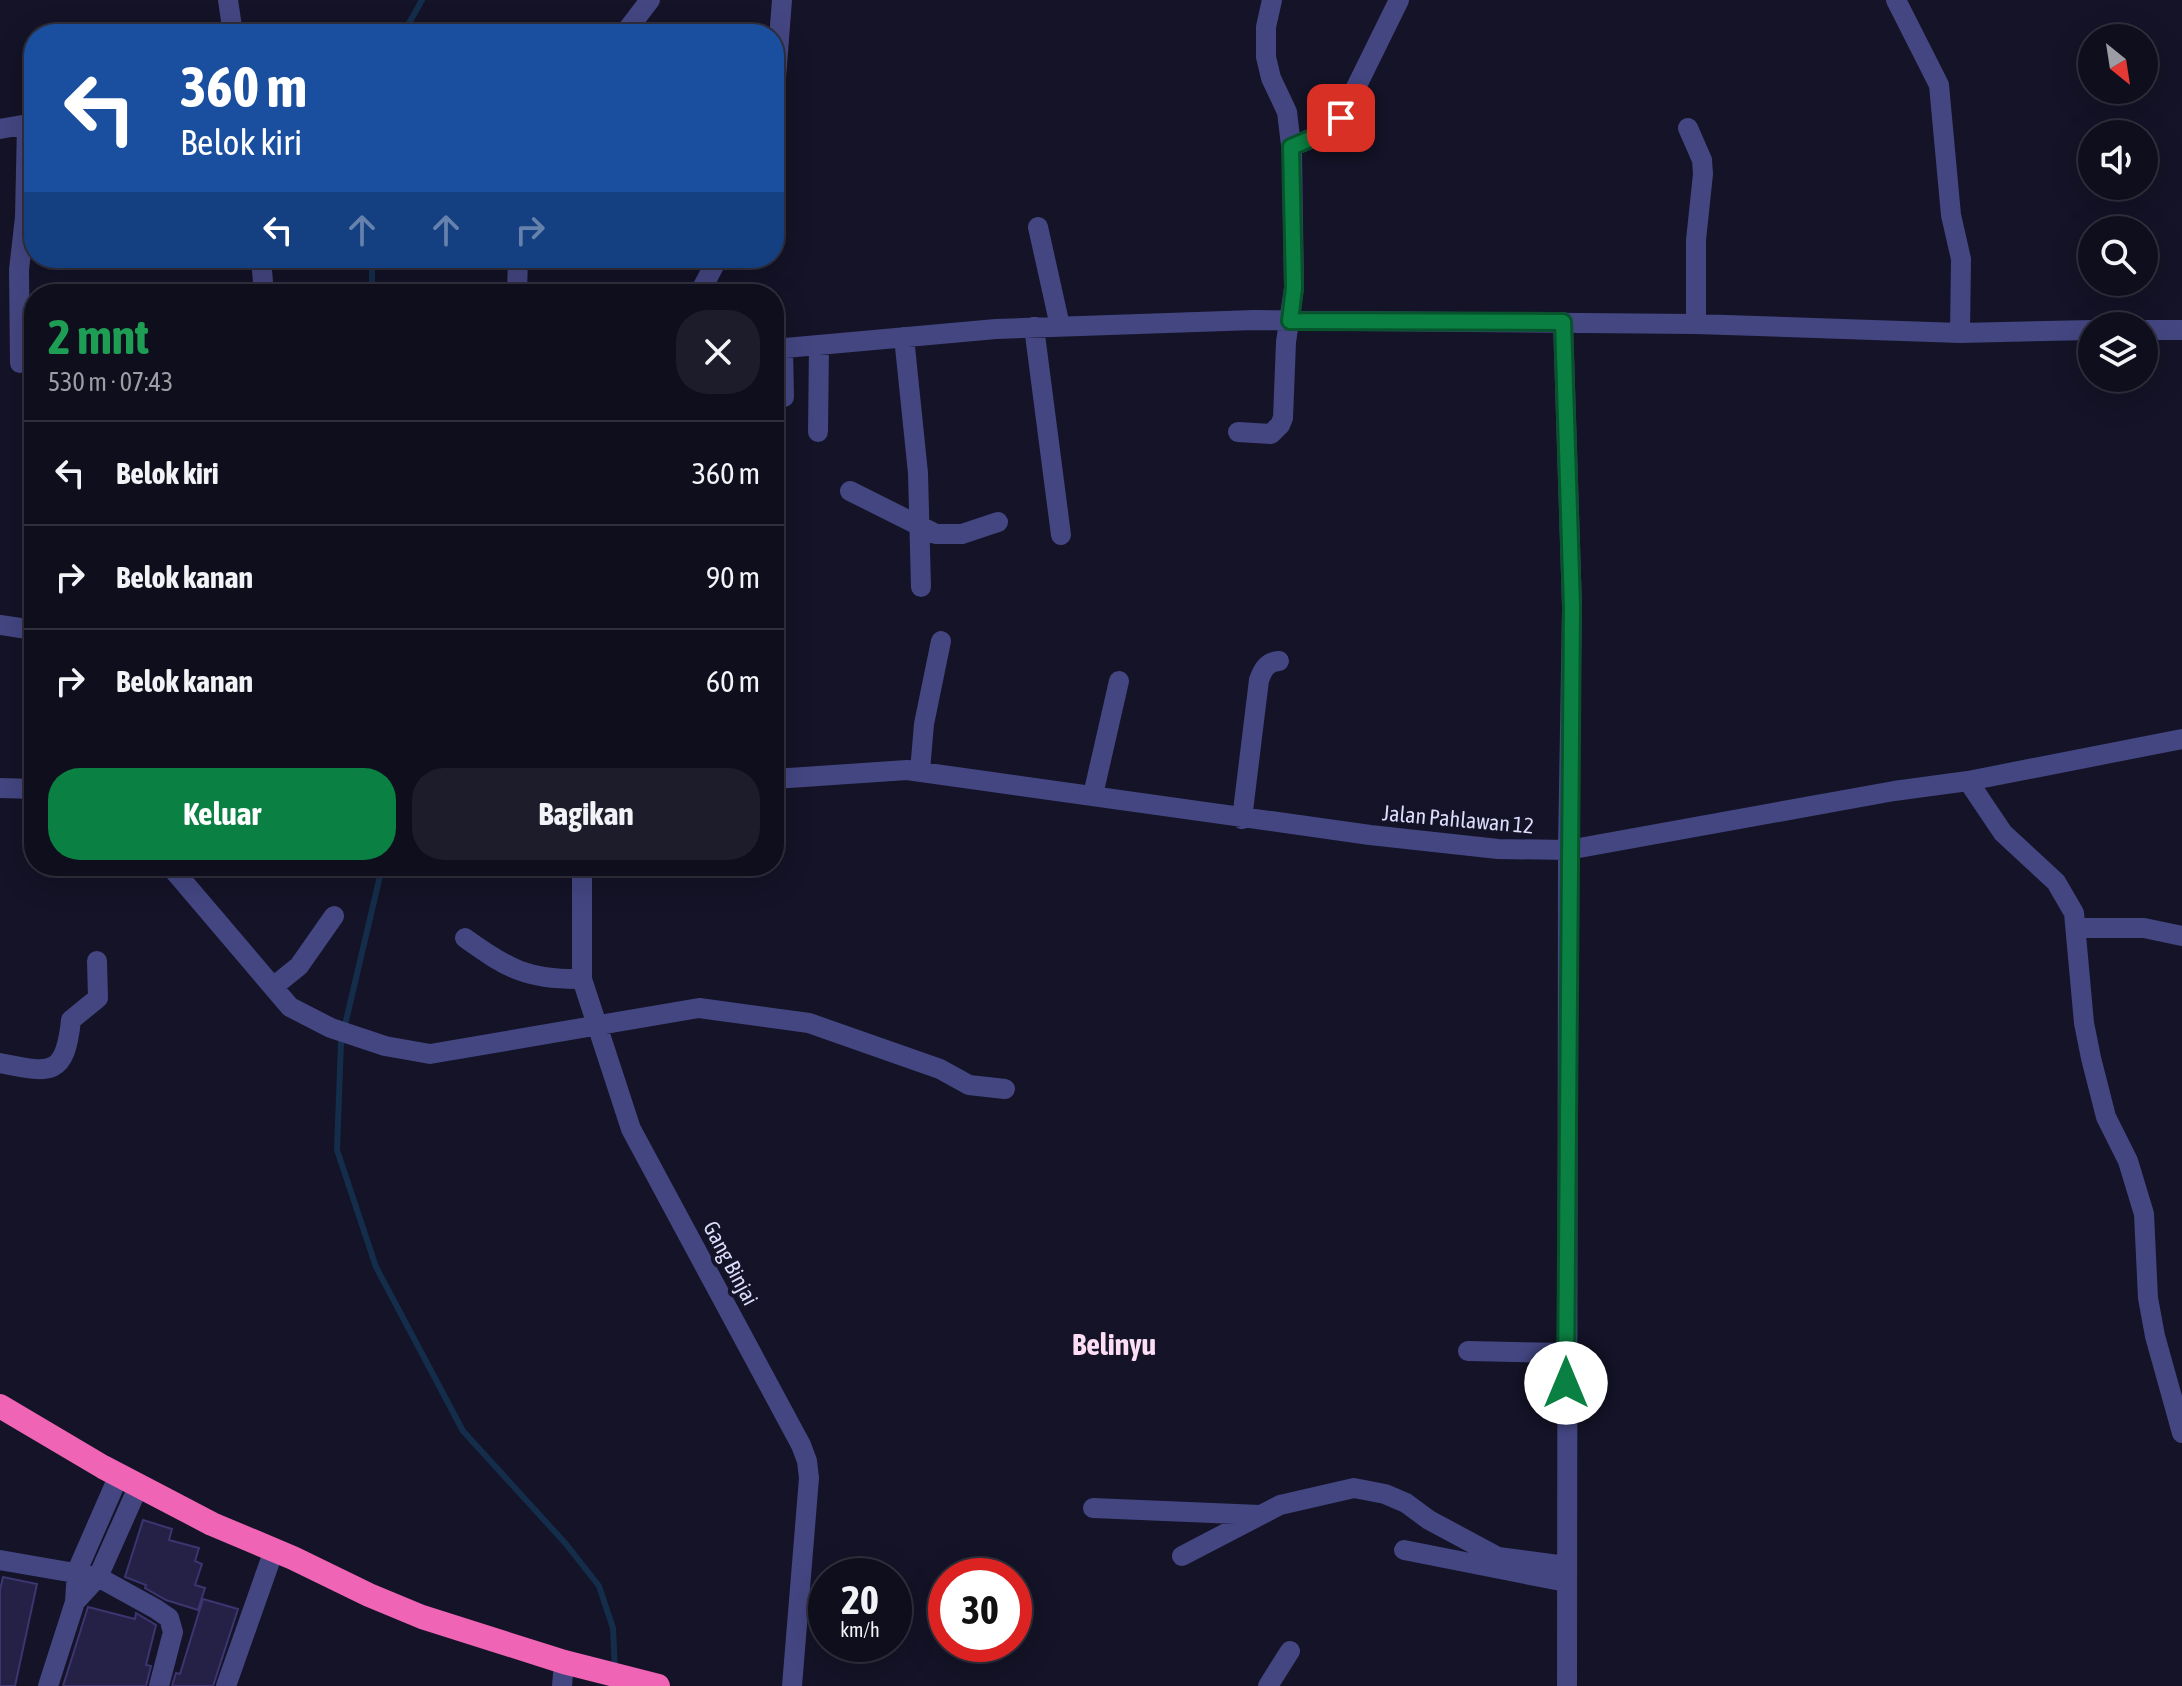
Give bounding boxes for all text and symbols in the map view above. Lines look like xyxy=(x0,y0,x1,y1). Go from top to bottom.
north arrow xyxy=(2078,24,2158,104)
map controls xyxy=(2078,24,2158,392)
text: 360 m xyxy=(180,55,307,119)
icon: left xyxy=(48,56,152,160)
pin xyxy=(1307,84,1375,152)
icon: arrive xyxy=(1319,96,1363,140)
button: sound xyxy=(2078,120,2158,200)
text: Belok kiri xyxy=(180,121,302,163)
icon: left xyxy=(256,208,300,252)
icon: ahead xyxy=(340,208,384,252)
icon: ahead xyxy=(424,208,468,252)
icon: right xyxy=(508,208,552,252)
button: search xyxy=(2078,216,2158,296)
text: 2 mnt xyxy=(48,309,149,364)
button: close xyxy=(676,310,760,394)
button: layers xyxy=(2078,312,2158,392)
text: 530 m · 07:43 xyxy=(48,367,173,397)
icon: left xyxy=(48,451,92,495)
text: Belok kiri xyxy=(116,456,219,490)
text: 360 m xyxy=(692,456,760,490)
icon: right xyxy=(48,555,92,599)
text: Belok kanan xyxy=(116,560,253,594)
text: 90 m xyxy=(706,560,760,594)
icon: right xyxy=(48,659,92,703)
text: Belok kanan xyxy=(116,664,253,698)
text: 60 m xyxy=(706,664,760,698)
button: Keluar xyxy=(48,768,396,860)
button: Bagikan xyxy=(412,768,760,860)
street label: Jalan Pahlawan 12 xyxy=(1381,799,1535,839)
street label: Gang Binjai xyxy=(698,1216,764,1310)
district label: Belinyu xyxy=(1072,1327,1156,1361)
position arrow xyxy=(1524,1341,1608,1425)
speed limit sign: 30 xyxy=(928,1558,1032,1662)
text: 20 xyxy=(841,1577,879,1622)
text: km/h xyxy=(840,1618,880,1641)

